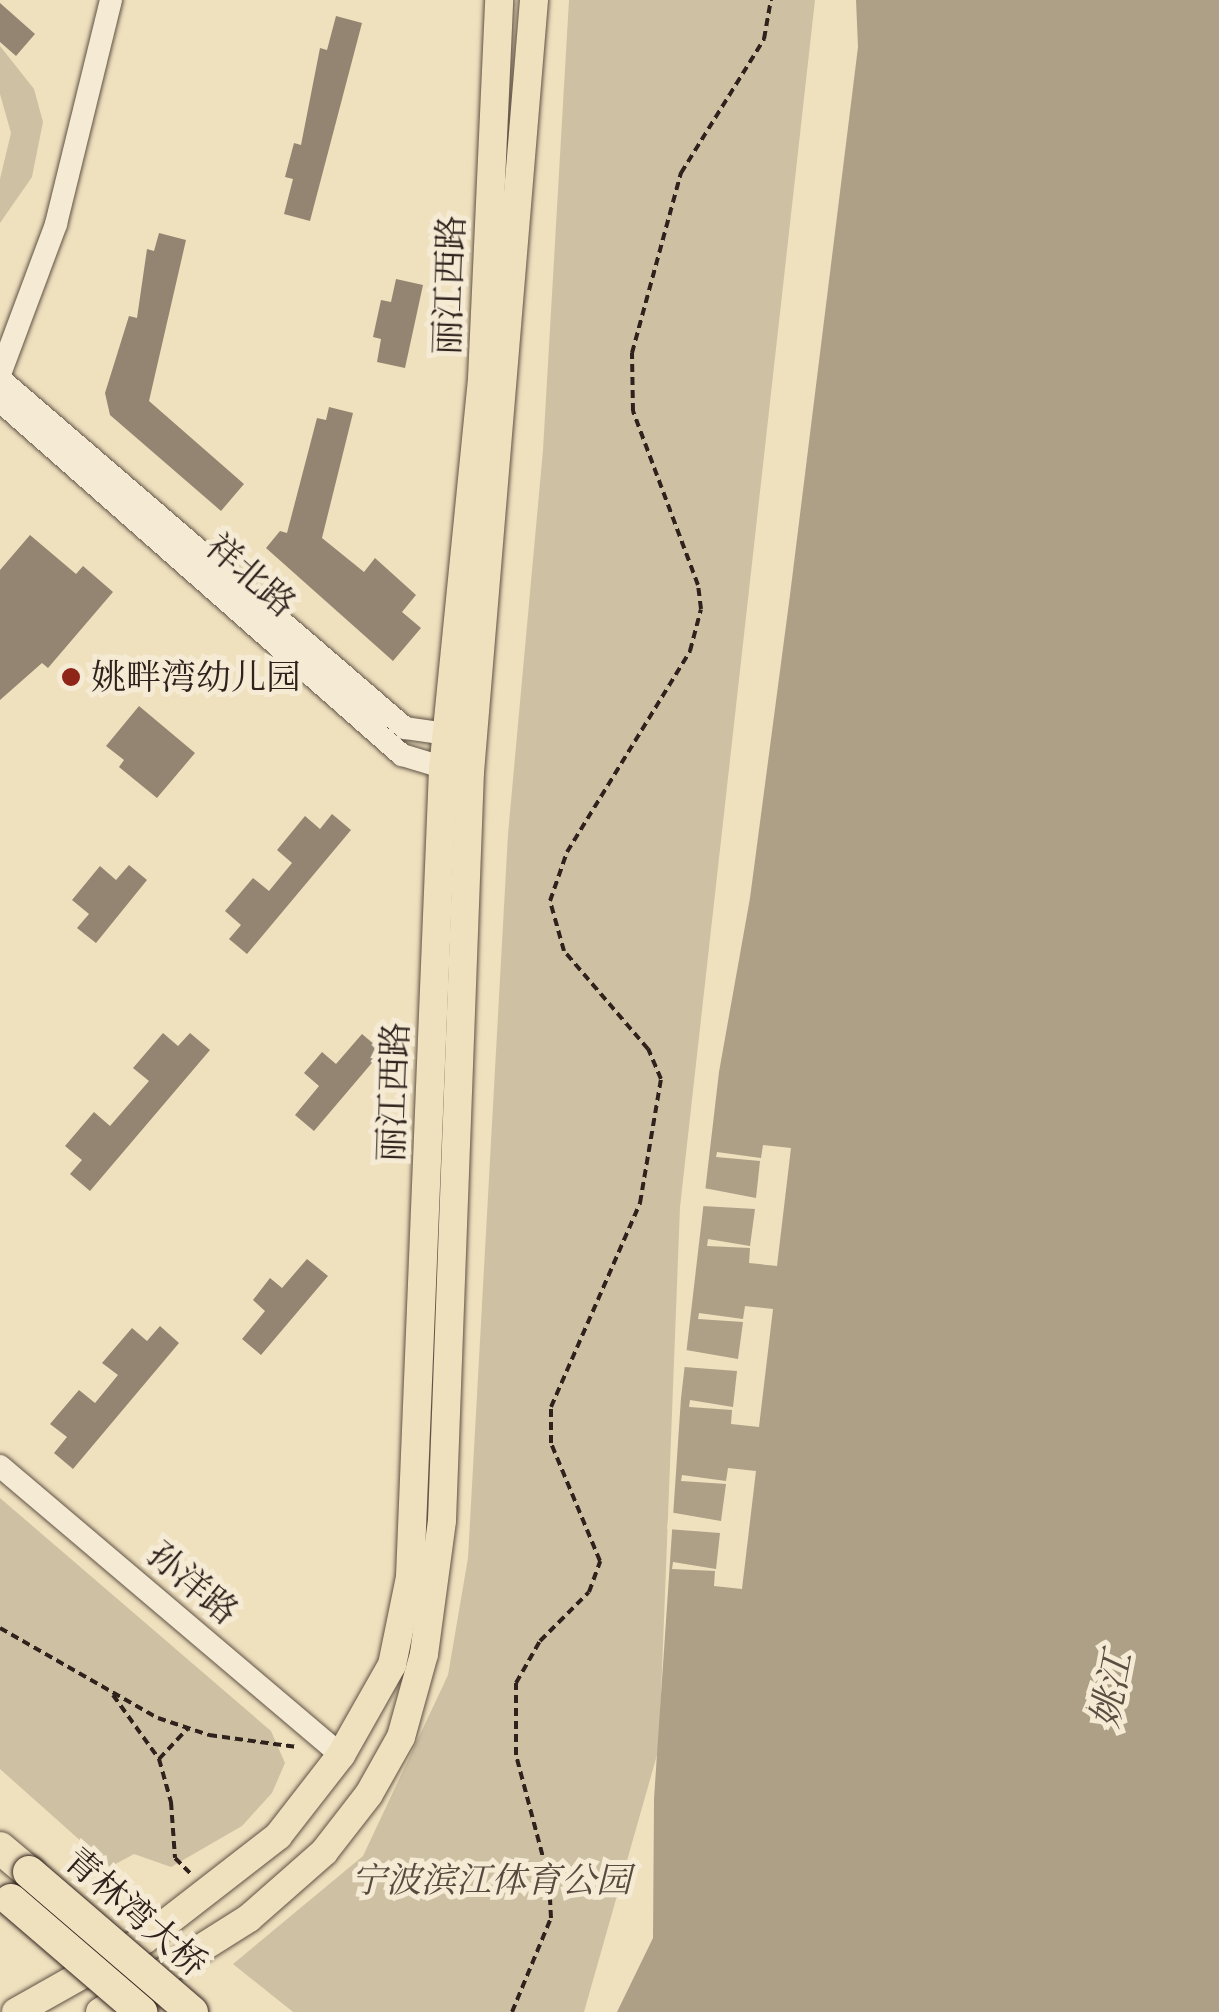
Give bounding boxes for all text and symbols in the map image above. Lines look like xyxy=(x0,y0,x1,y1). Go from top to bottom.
street label: 丽江西路 xyxy=(426,214,472,356)
street label: 祥北路 xyxy=(198,525,304,625)
place label: 姚畔湾幼儿园 xyxy=(91,656,301,698)
marker: 姚畔湾幼儿园 xyxy=(60,666,82,688)
street label: 丽江西路 xyxy=(370,1021,416,1163)
street label: 孙洋路 xyxy=(139,1533,247,1633)
water label: 姚江 xyxy=(1082,1648,1142,1732)
street label: 青林湾大桥 xyxy=(56,1839,216,1985)
park label: 宁波滨江体育公园 xyxy=(351,1859,631,1901)

